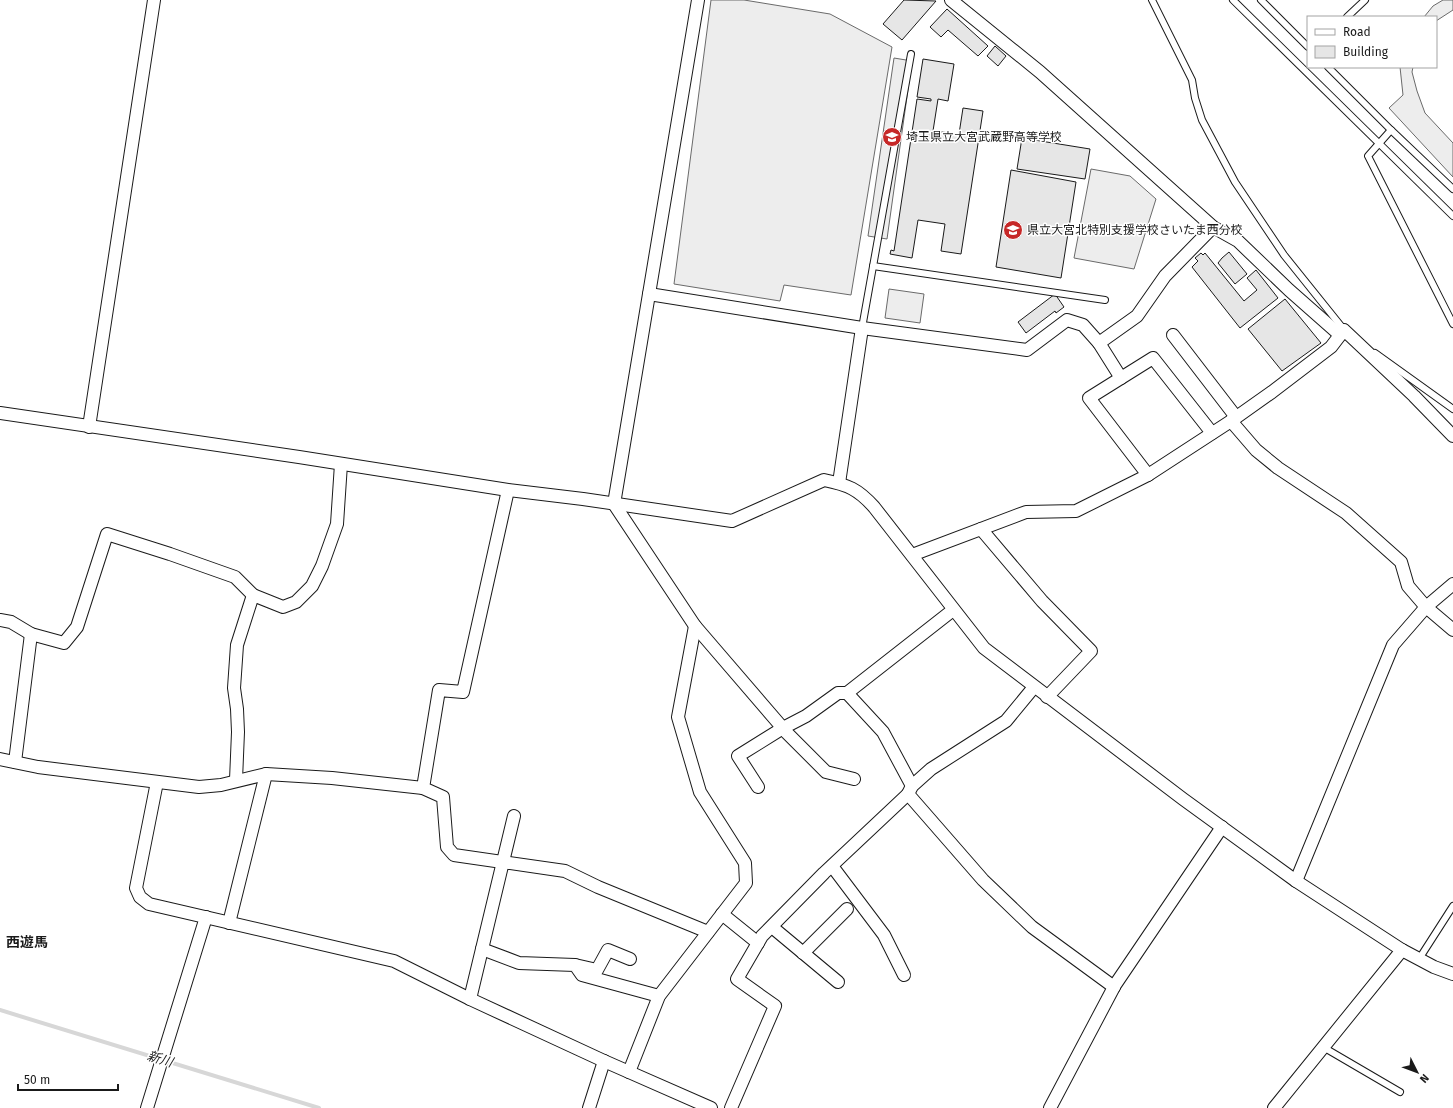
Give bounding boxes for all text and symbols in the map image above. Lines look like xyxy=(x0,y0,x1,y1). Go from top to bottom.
legend xyxy=(1307,16,1437,68)
text: Road xyxy=(1343,25,1371,39)
text: Building xyxy=(1343,45,1389,59)
school or university icon: 埼玉県立大宮武蔵野高等学校 xyxy=(881,126,903,148)
place label: 埼玉県立大宮武蔵野高等学校 xyxy=(906,130,1062,144)
school or university icon: 県立大宮北特別支援学校さいたま西分校 xyxy=(1002,219,1024,241)
place label: 県立大宮北特別支援学校さいたま西分校 xyxy=(1027,223,1243,237)
district label: 西遊馬 xyxy=(6,934,48,951)
water label: 新川 xyxy=(145,1048,177,1071)
north arrow xyxy=(1397,1052,1437,1092)
scale bar xyxy=(18,1066,118,1092)
text: N xyxy=(1417,1071,1431,1085)
text: 50 m xyxy=(24,1073,50,1087)

